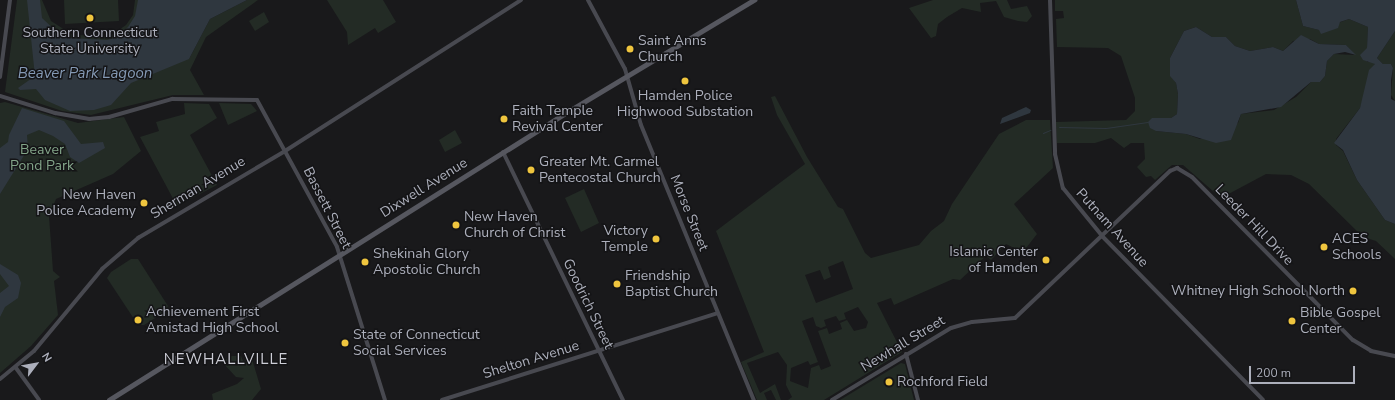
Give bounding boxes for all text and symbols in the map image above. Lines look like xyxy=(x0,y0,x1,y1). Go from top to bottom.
marker: Southern Connecticut State University xyxy=(85,13,95,23)
place label: Southern Connecticut State University xyxy=(22,25,158,58)
place label: Saint Anns Church xyxy=(638,33,707,66)
marker: Saint Anns Church xyxy=(625,44,635,54)
water label: Beaver Park Lagoon xyxy=(18,65,152,83)
marker: Hamden Police Highwood Substation xyxy=(680,76,690,86)
place label: Hamden Police Highwood Substation xyxy=(617,88,753,120)
place label: Faith Temple Revival Center xyxy=(512,103,603,136)
marker: Faith Temple Revival Center xyxy=(499,114,509,124)
park label: Beaver Pond Park xyxy=(10,142,74,174)
street label: Sherman Avenue xyxy=(148,153,248,223)
place label: Greater Mt. Carmel Pentecostal Church xyxy=(539,154,661,186)
street label: Dixwell Avenue xyxy=(377,155,471,221)
street label: Bassett Street xyxy=(299,164,355,252)
marker: Greater Mt. Carmel Pentecostal Church xyxy=(526,165,536,175)
street label: Morse Street xyxy=(666,172,712,254)
street label: Leeder Hill Drive xyxy=(1211,181,1297,269)
street label: Putnam Avenue xyxy=(1072,185,1152,271)
place label: New Haven Police Academy xyxy=(36,187,136,220)
marker: New Haven Police Academy xyxy=(139,198,149,208)
place label: New Haven Church of Christ xyxy=(464,209,565,242)
marker: New Haven Church of Christ xyxy=(451,220,461,230)
place label: Victory Temple xyxy=(602,223,648,256)
place label: ACES Schools xyxy=(1332,231,1381,264)
marker: Victory Temple xyxy=(651,234,661,244)
marker: ACES Schools xyxy=(1319,242,1329,252)
place label: Islamic Center of Hamden xyxy=(949,244,1038,276)
place label: Shekinah Glory Apostolic Church xyxy=(373,246,480,278)
marker: Islamic Center of Hamden xyxy=(1041,255,1051,265)
street label: Goodrich Street xyxy=(559,256,617,352)
marker: Shekinah Glory Apostolic Church xyxy=(360,257,370,267)
place label: Friendship Baptist Church xyxy=(625,268,718,300)
marker: Friendship Baptist Church xyxy=(612,279,622,289)
place label: Whitney High School North xyxy=(1171,283,1345,299)
marker: Whitney High School North xyxy=(1348,286,1358,296)
place label: Achievement First Amistad High School xyxy=(146,304,279,336)
place label: Bible Gospel Center xyxy=(1300,305,1380,338)
street label: Newhall Street xyxy=(858,312,948,376)
marker: Achievement First Amistad High School xyxy=(133,315,143,325)
marker: Bible Gospel Center xyxy=(1287,316,1297,326)
place label: State of Connecticut Social Services xyxy=(353,327,480,360)
street label: Shelton Avenue xyxy=(481,337,581,383)
marker: State of Connecticut Social Services xyxy=(340,338,350,348)
north arrow xyxy=(16,344,56,384)
text: N xyxy=(38,350,55,365)
district label: NEWHALLVILLE xyxy=(164,351,288,369)
scale bar xyxy=(1251,358,1357,384)
text: 200 m xyxy=(1256,365,1291,381)
place label: Rochford Field xyxy=(897,374,988,390)
marker: Rochford Field xyxy=(884,377,894,387)

